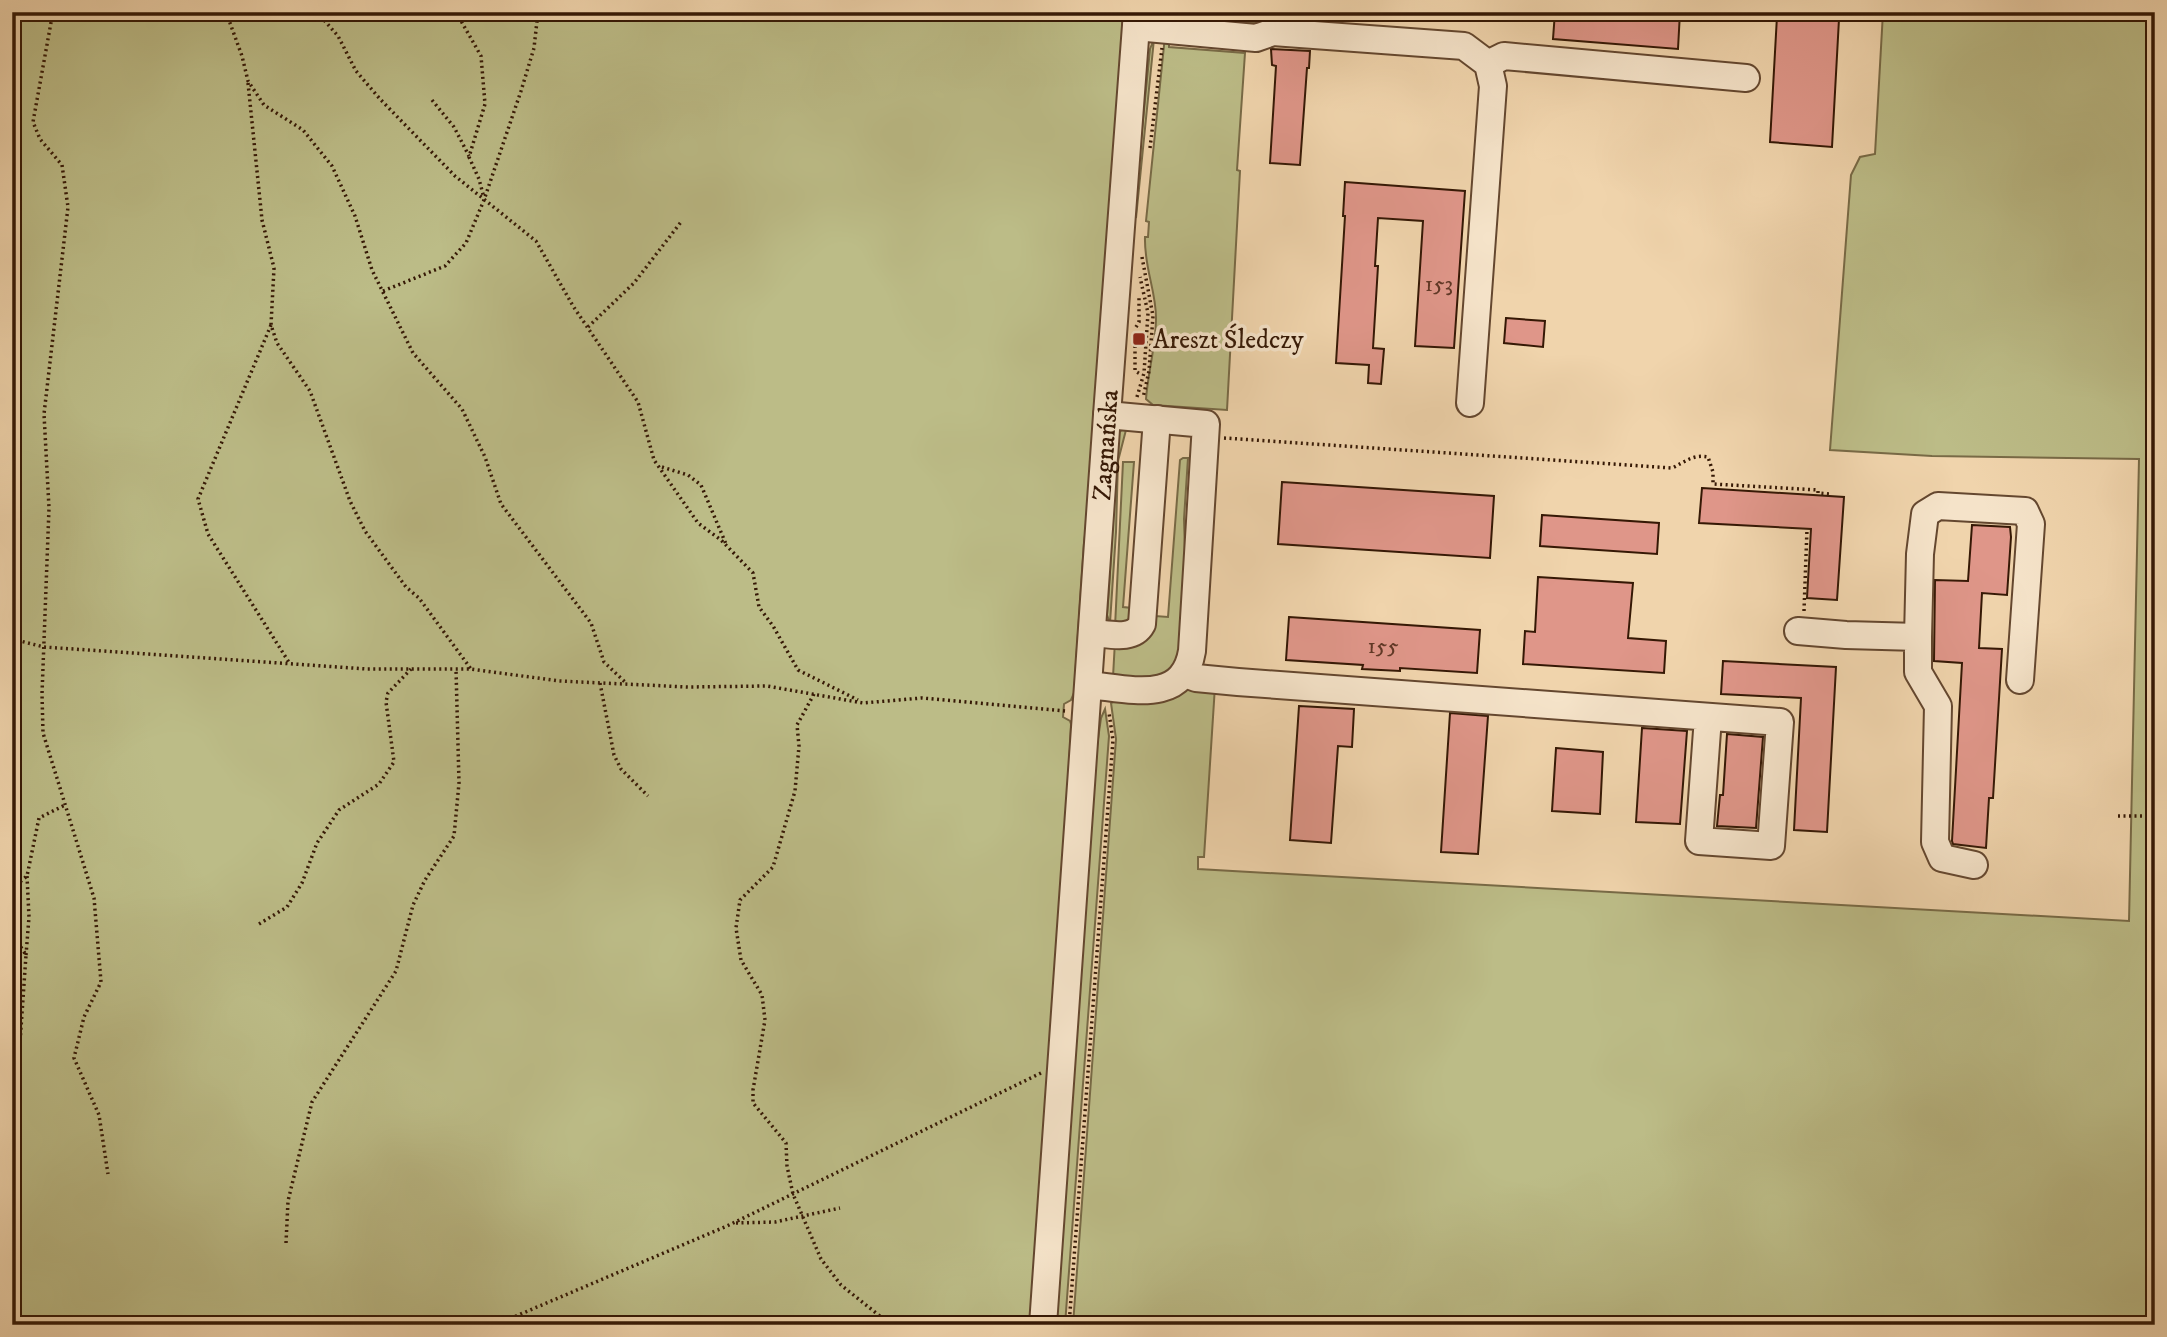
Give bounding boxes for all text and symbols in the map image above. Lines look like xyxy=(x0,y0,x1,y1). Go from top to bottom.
house number: 153 xyxy=(1425,270,1453,299)
place label: Areszt Śledczy xyxy=(1153,323,1304,357)
marker: Areszt Śledczy xyxy=(1131,331,1147,347)
street label: Zagnańska xyxy=(1086,389,1127,502)
house number: 155 xyxy=(1367,632,1399,661)

